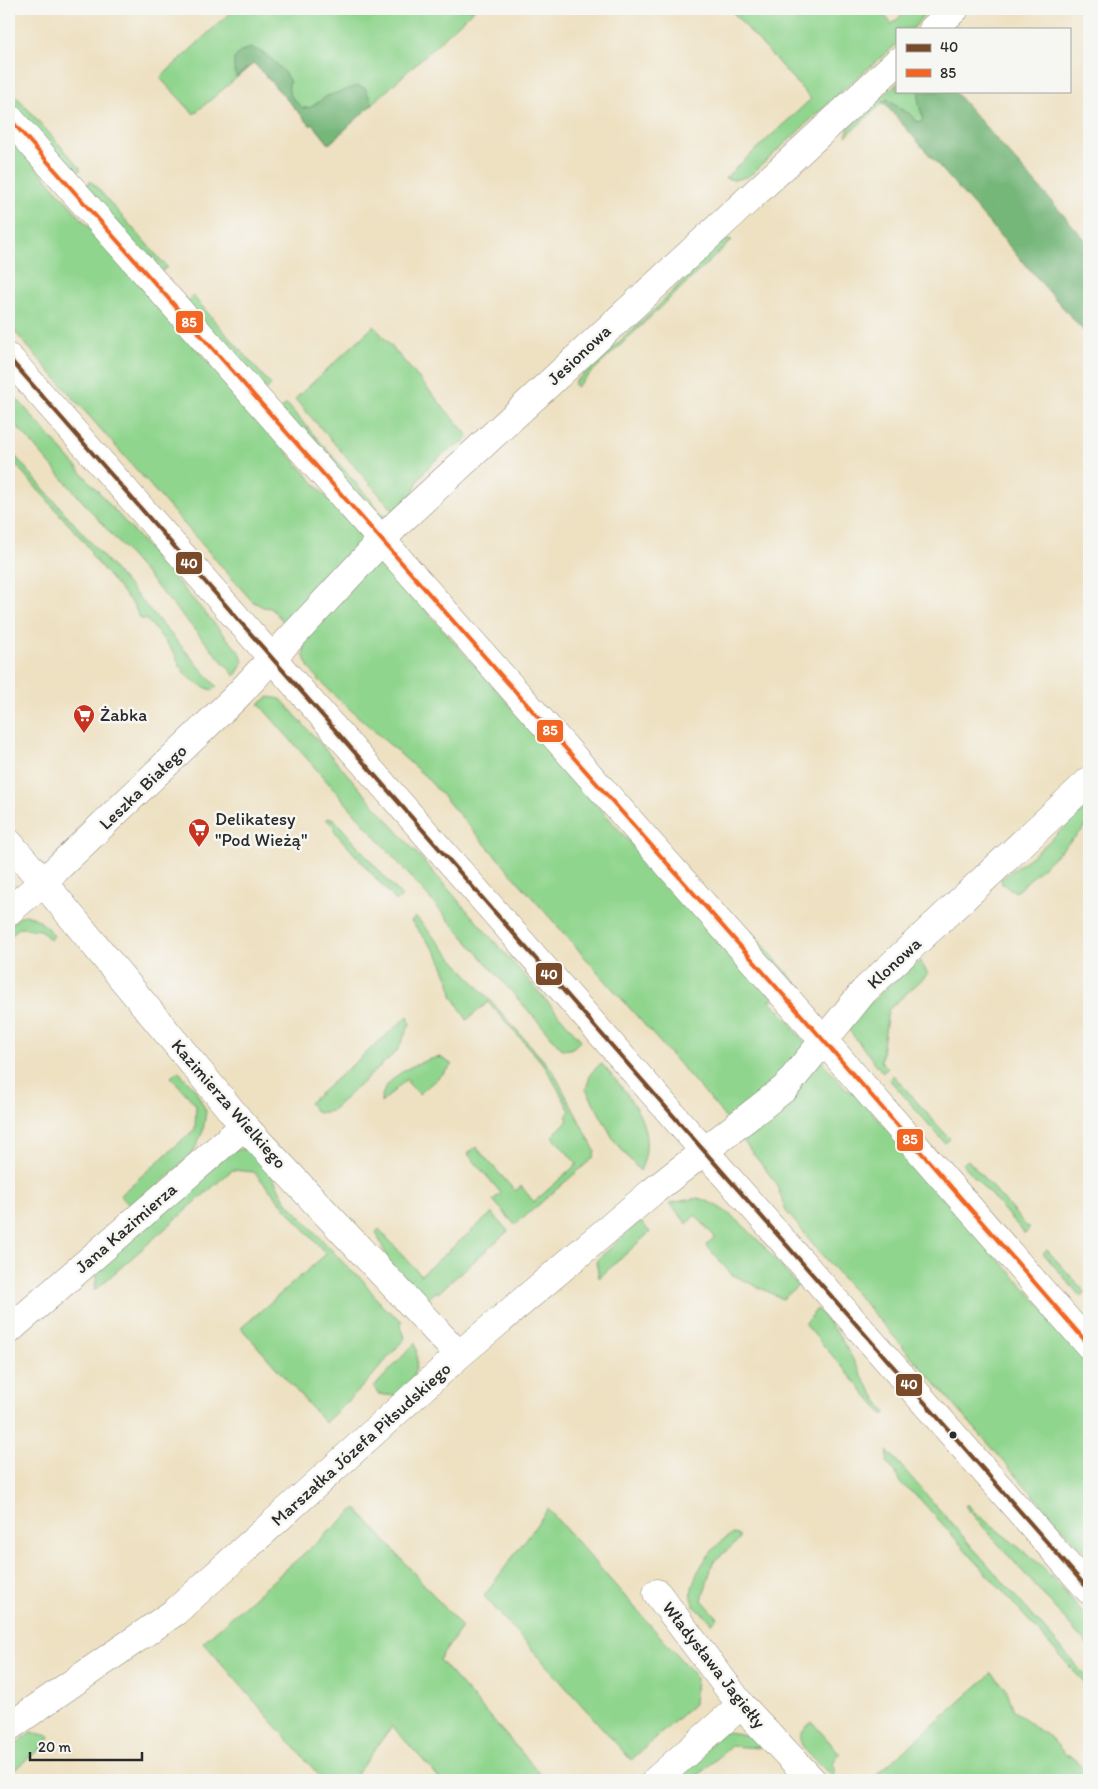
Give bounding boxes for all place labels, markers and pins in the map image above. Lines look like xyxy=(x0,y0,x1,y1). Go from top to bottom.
supermarket icon: Żabka xyxy=(72,703,96,734)
place label: Żabka xyxy=(100,704,147,726)
place label: Delikatesy "Pod Wieżą" xyxy=(215,808,307,851)
supermarket icon: Delikatesy "Pod Wieżą" xyxy=(187,817,211,848)
unlabelled marker xyxy=(948,1430,958,1440)

